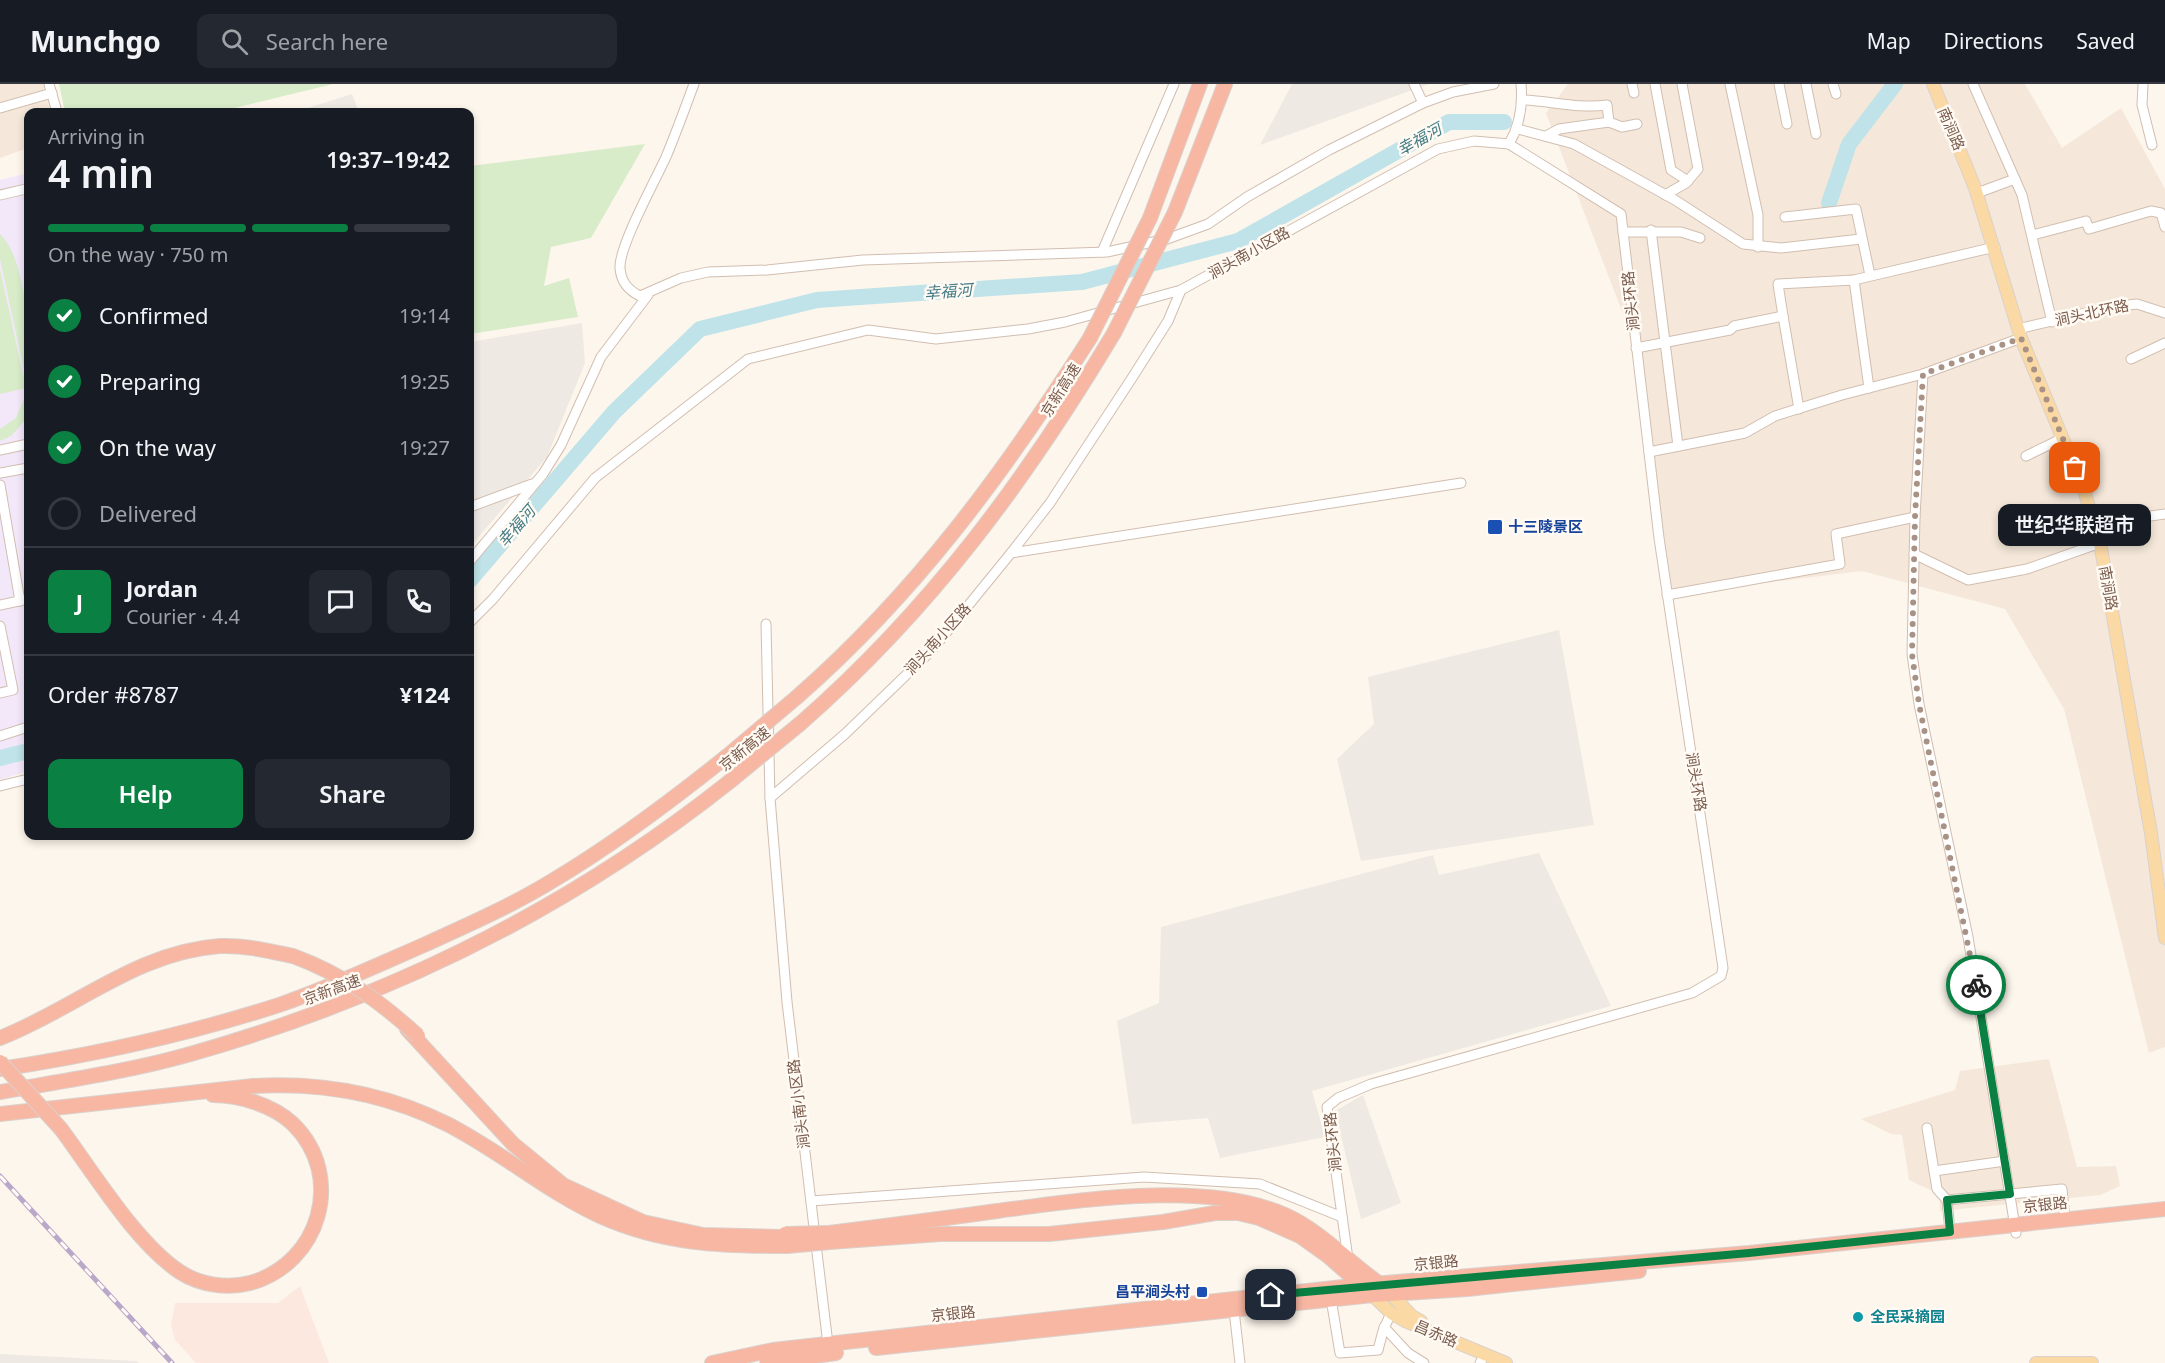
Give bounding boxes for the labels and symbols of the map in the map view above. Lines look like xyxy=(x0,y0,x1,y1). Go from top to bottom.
street label: 南涧路 xyxy=(1934,104,1970,153)
water label: 幸福河 xyxy=(1393,116,1448,160)
street label: 涧头南小区路 xyxy=(1204,222,1293,283)
street label: 涧头环路 xyxy=(1617,270,1643,332)
water label: 幸福河 xyxy=(923,278,976,304)
street label: 涧头北环路 xyxy=(2053,294,2131,330)
street label: 京新高速 xyxy=(1036,359,1085,420)
pin xyxy=(2049,442,2100,493)
water label: 幸福河 xyxy=(492,498,542,551)
callout: 世纪华联超市 xyxy=(1998,504,2152,546)
place label: 十三陵景区 xyxy=(1508,516,1583,536)
marker: 十三陵景区 xyxy=(1486,518,1504,536)
street label: 南涧路 xyxy=(2095,564,2123,612)
street label: 涧头南小区路 xyxy=(900,598,975,678)
street label: 京新高速 xyxy=(715,722,774,775)
street label: 涧头环路 xyxy=(1682,751,1712,813)
courier xyxy=(1946,955,2006,1015)
street label: 京新高速 xyxy=(300,969,363,1009)
street label: 涧头南小区路 xyxy=(783,1058,813,1150)
street label: 涧头环路 xyxy=(1319,1111,1345,1173)
street label: 京银路 xyxy=(2021,1192,2068,1216)
street label: 京银路 xyxy=(1413,1250,1459,1274)
pin xyxy=(1245,1269,1296,1320)
place label: 昌平涧头村 xyxy=(1115,1281,1190,1301)
marker: 昌平涧头村 xyxy=(1195,1285,1209,1299)
street label: 京银路 xyxy=(929,1301,976,1325)
place label: 全民采摘园 xyxy=(1870,1306,1945,1326)
marker: 全民采摘园 xyxy=(1851,1310,1865,1324)
street label: 昌赤路 xyxy=(1412,1315,1461,1351)

